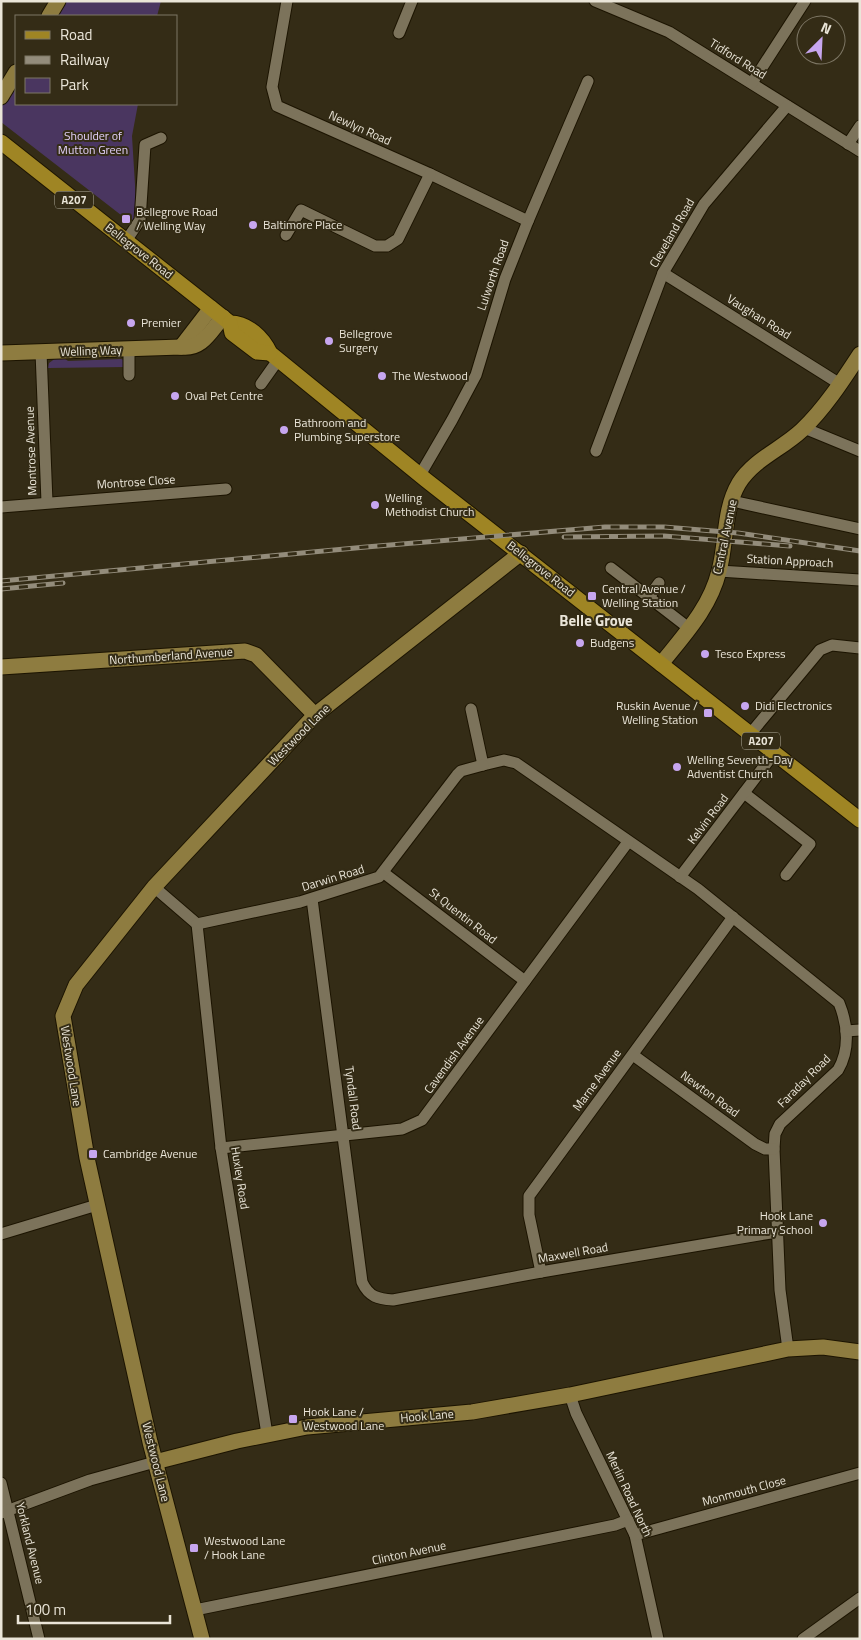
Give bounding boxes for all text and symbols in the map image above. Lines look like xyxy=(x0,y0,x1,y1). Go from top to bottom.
legend xyxy=(15,15,178,105)
north arrow xyxy=(796,15,846,65)
text: N xyxy=(818,16,835,39)
text: Road xyxy=(60,23,92,46)
street label: Tidford Road xyxy=(706,33,771,84)
text: Railway xyxy=(60,48,110,71)
text: Park xyxy=(60,73,89,96)
street label: Newlyn Road xyxy=(326,105,395,150)
park label: Shoulder of Mutton Green xyxy=(58,126,128,159)
road number: A207 xyxy=(55,192,93,208)
street label: Cleveland Road xyxy=(644,195,699,271)
place label: Bellegrove Road / Welling Way xyxy=(136,202,218,235)
marker: Bellegrove Road / Welling Way xyxy=(120,213,132,225)
place label: Baltimore Place xyxy=(263,215,342,234)
street label: Bellegrove Road xyxy=(101,218,177,283)
marker: Baltimore Place xyxy=(247,219,259,231)
street label: Lulworth Road xyxy=(472,237,514,313)
street label: Vaughan Road xyxy=(723,289,795,344)
place label: Premier xyxy=(141,313,181,332)
marker: Premier xyxy=(125,317,137,329)
place label: Bellegrove Surgery xyxy=(339,324,392,357)
marker: Bellegrove Surgery xyxy=(323,335,335,347)
street label: Welling Way xyxy=(60,340,123,361)
place label: The Westwood xyxy=(392,366,468,385)
marker: The Westwood xyxy=(376,370,388,382)
place label: Oval Pet Centre xyxy=(185,386,263,405)
marker: Oval Pet Centre xyxy=(169,390,181,402)
street label: Montrose Avenue xyxy=(19,406,42,496)
place label: Bathroom and Plumbing Superstore xyxy=(294,413,400,446)
marker: Bathroom and Plumbing Superstore xyxy=(278,424,290,436)
street label: Montrose Close xyxy=(96,469,176,494)
place label: Welling Methodist Church xyxy=(385,488,475,521)
street label: Central Avenue xyxy=(707,498,742,576)
marker: Welling Methodist Church xyxy=(369,499,381,511)
street label: Bellegrove Road xyxy=(503,536,579,601)
street label: Station Approach xyxy=(746,549,834,572)
place label: Central Avenue / Welling Station xyxy=(602,579,686,612)
marker: Central Avenue / Welling Station xyxy=(586,590,598,602)
district label: Belle Grove xyxy=(559,609,633,632)
place label: Budgens xyxy=(590,633,635,652)
marker: Budgens xyxy=(574,637,586,649)
street label: Northumberland Avenue xyxy=(109,642,233,669)
place label: Tesco Express xyxy=(715,644,786,663)
marker: Tesco Express xyxy=(699,648,711,660)
place label: Ruskin Avenue / Welling Station xyxy=(616,696,698,729)
place label: Didi Electronics xyxy=(755,696,833,715)
street label: Westwood Lane xyxy=(263,699,334,770)
marker: Didi Electronics xyxy=(739,700,751,712)
marker: Ruskin Avenue / Welling Station xyxy=(702,707,714,719)
road number: A207 xyxy=(742,732,780,749)
place label: Welling Seventh-Day Adventist Church xyxy=(687,750,793,783)
marker: Welling Seventh-Day Adventist Church xyxy=(671,761,683,773)
street label: Kelvin Road xyxy=(682,789,733,848)
street label: Darwin Road xyxy=(299,859,367,896)
street label: St Quentin Road xyxy=(425,883,501,948)
street label: Cavendish Avenue xyxy=(419,1012,488,1097)
street label: Westwood Lane xyxy=(56,1024,87,1108)
street label: Marne Avenue xyxy=(567,1045,626,1115)
street label: Faraday Road xyxy=(773,1050,835,1112)
street label: Tyndall Road xyxy=(340,1065,367,1131)
street label: Newton Road xyxy=(677,1066,744,1122)
place label: Cambridge Avenue xyxy=(103,1144,197,1163)
street label: Huxley Road xyxy=(226,1145,255,1211)
marker: Cambridge Avenue xyxy=(87,1148,99,1160)
place label: Hook Lane Primary School xyxy=(737,1206,813,1239)
marker: Hook Lane Primary School xyxy=(817,1217,829,1229)
street label: Maxwell Road xyxy=(536,1237,609,1268)
place label: Hook Lane / Westwood Lane xyxy=(303,1402,384,1435)
street label: Hook Lane xyxy=(400,1404,454,1427)
marker: Hook Lane / Westwood Lane xyxy=(287,1413,299,1425)
street label: Westwood Lane xyxy=(137,1420,176,1504)
street label: Merlin Road North xyxy=(601,1448,658,1540)
street label: Monmouth Close xyxy=(700,1470,788,1511)
street label: Yorkland Avenue xyxy=(11,1500,50,1586)
place label: Westwood Lane / Hook Lane xyxy=(204,1531,285,1564)
street label: Clinton Avenue xyxy=(370,1535,448,1570)
marker: Westwood Lane / Hook Lane xyxy=(188,1542,200,1554)
scale bar xyxy=(18,1592,170,1624)
text: 100 m xyxy=(25,1598,66,1621)

